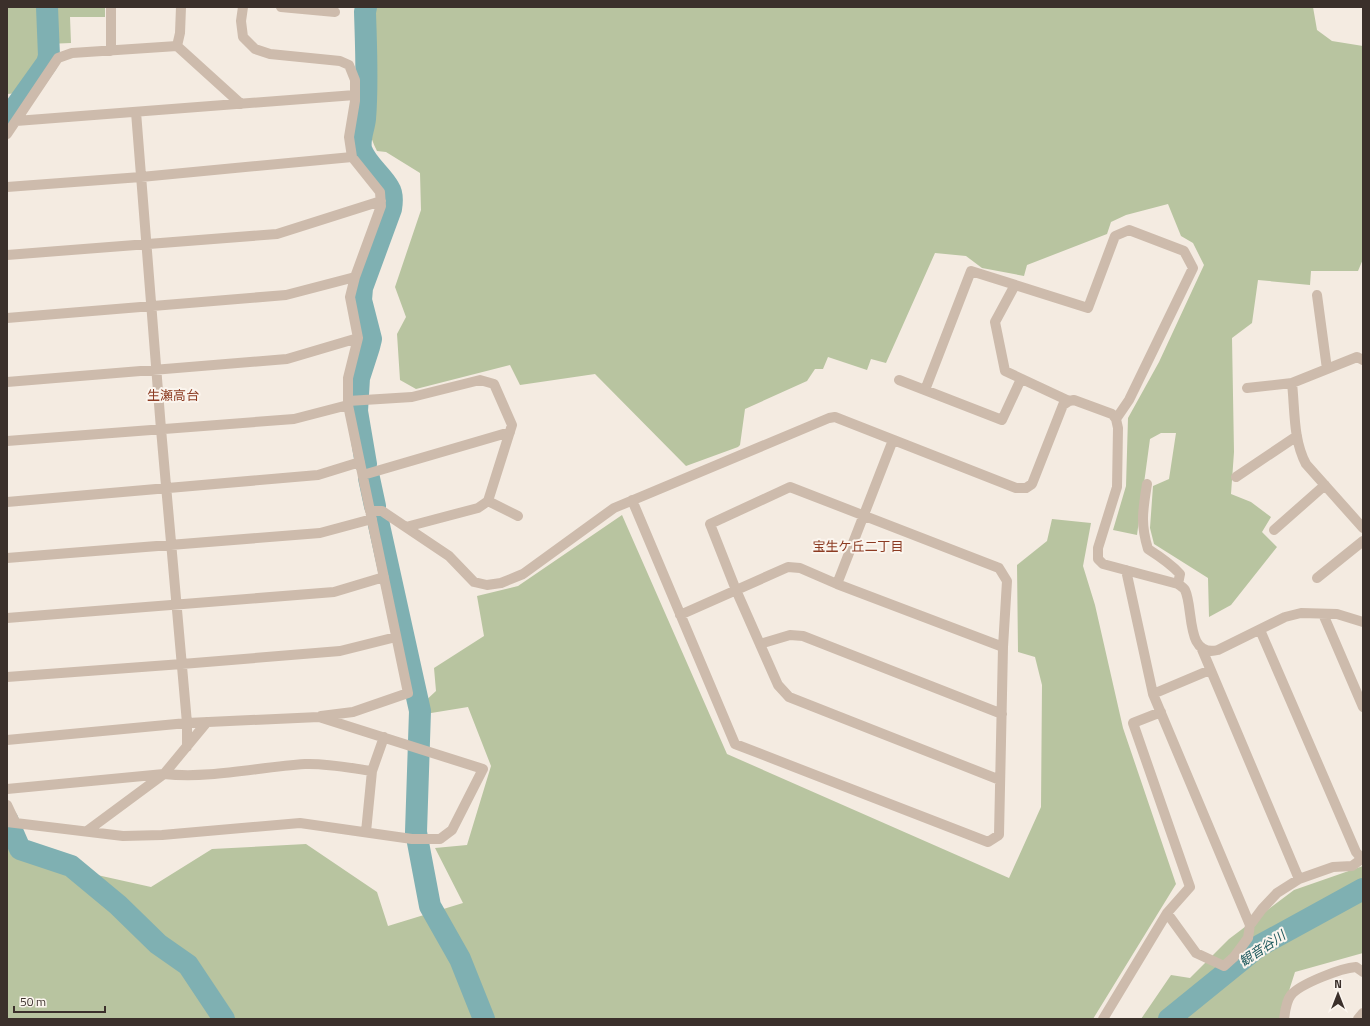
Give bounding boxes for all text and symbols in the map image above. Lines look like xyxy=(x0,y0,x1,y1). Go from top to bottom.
district label: 生瀬高台 xyxy=(147,385,199,405)
district label: 宝生ケ丘二丁目 xyxy=(812,536,904,556)
water label: 観音谷川 xyxy=(1235,924,1291,971)
north arrow xyxy=(1318,974,1358,1014)
text: N xyxy=(1334,976,1342,992)
scale bar xyxy=(14,988,105,1014)
text: 50 m xyxy=(20,992,46,1011)

